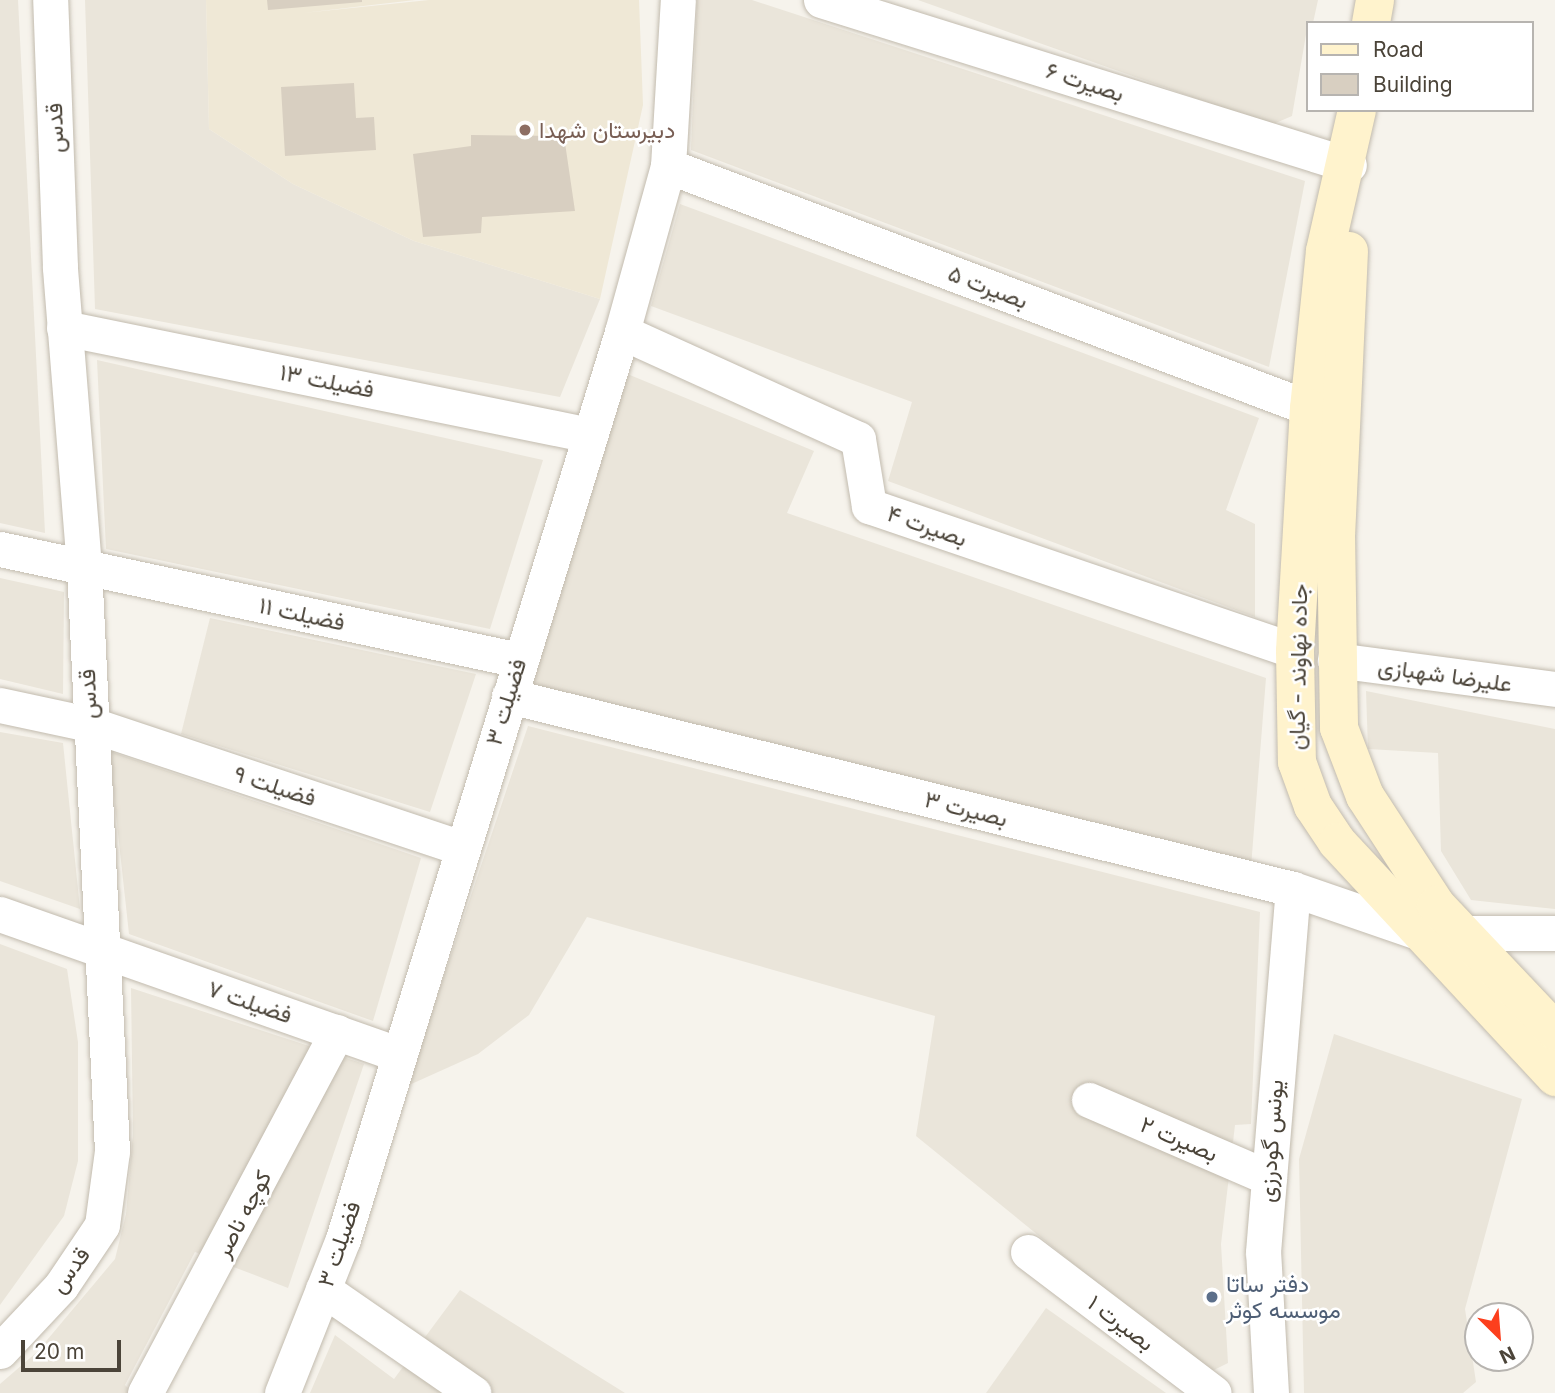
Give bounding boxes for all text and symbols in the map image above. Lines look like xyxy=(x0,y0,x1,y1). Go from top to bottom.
legend xyxy=(1306,21,1534,112)
text: Road xyxy=(1373,37,1424,62)
street label: بصیرت ۶ xyxy=(1042,56,1128,108)
text: Building xyxy=(1373,72,1453,97)
street label: قدس xyxy=(40,103,70,153)
place label: دبیرستان شهدا xyxy=(539,116,675,144)
marker: دبیرستان شهدا xyxy=(517,122,533,138)
street label: بصیرت ۵ xyxy=(944,259,1032,315)
street label: فضیلت ۱۳ xyxy=(277,358,377,404)
street label: بصیرت ۴ xyxy=(884,500,970,552)
street label: جاده نهاوند - گیان xyxy=(1283,584,1313,750)
street label: فضیلت ۱۱ xyxy=(257,591,347,637)
street label: علیرضا شهبازی xyxy=(1376,652,1514,698)
street label: فضیلت ۳ xyxy=(480,655,532,749)
street label: قدس xyxy=(73,669,103,719)
street label: فضیلت ۹ xyxy=(230,760,320,812)
street label: بصیرت ۳ xyxy=(922,785,1010,833)
street label: فضیلت ۷ xyxy=(204,975,296,1029)
street label: یونس گودرزی xyxy=(1253,1079,1289,1203)
street label: بصیرت ۲ xyxy=(1136,1110,1222,1168)
street label: کوچه ناصر xyxy=(209,1166,277,1262)
street label: فضیلت ۳ xyxy=(311,1197,367,1291)
street label: قدس xyxy=(44,1242,96,1298)
place label: دفتر ساتا موسسه کوثر xyxy=(1226,1270,1341,1324)
street label: بصیرت ۱ xyxy=(1082,1289,1160,1357)
marker: دفتر ساتا موسسه کوثر xyxy=(1204,1289,1220,1305)
north arrow xyxy=(1464,1302,1534,1372)
scale bar xyxy=(24,1326,124,1370)
text: 20 m xyxy=(34,1339,84,1364)
text: N xyxy=(1496,1341,1519,1368)

